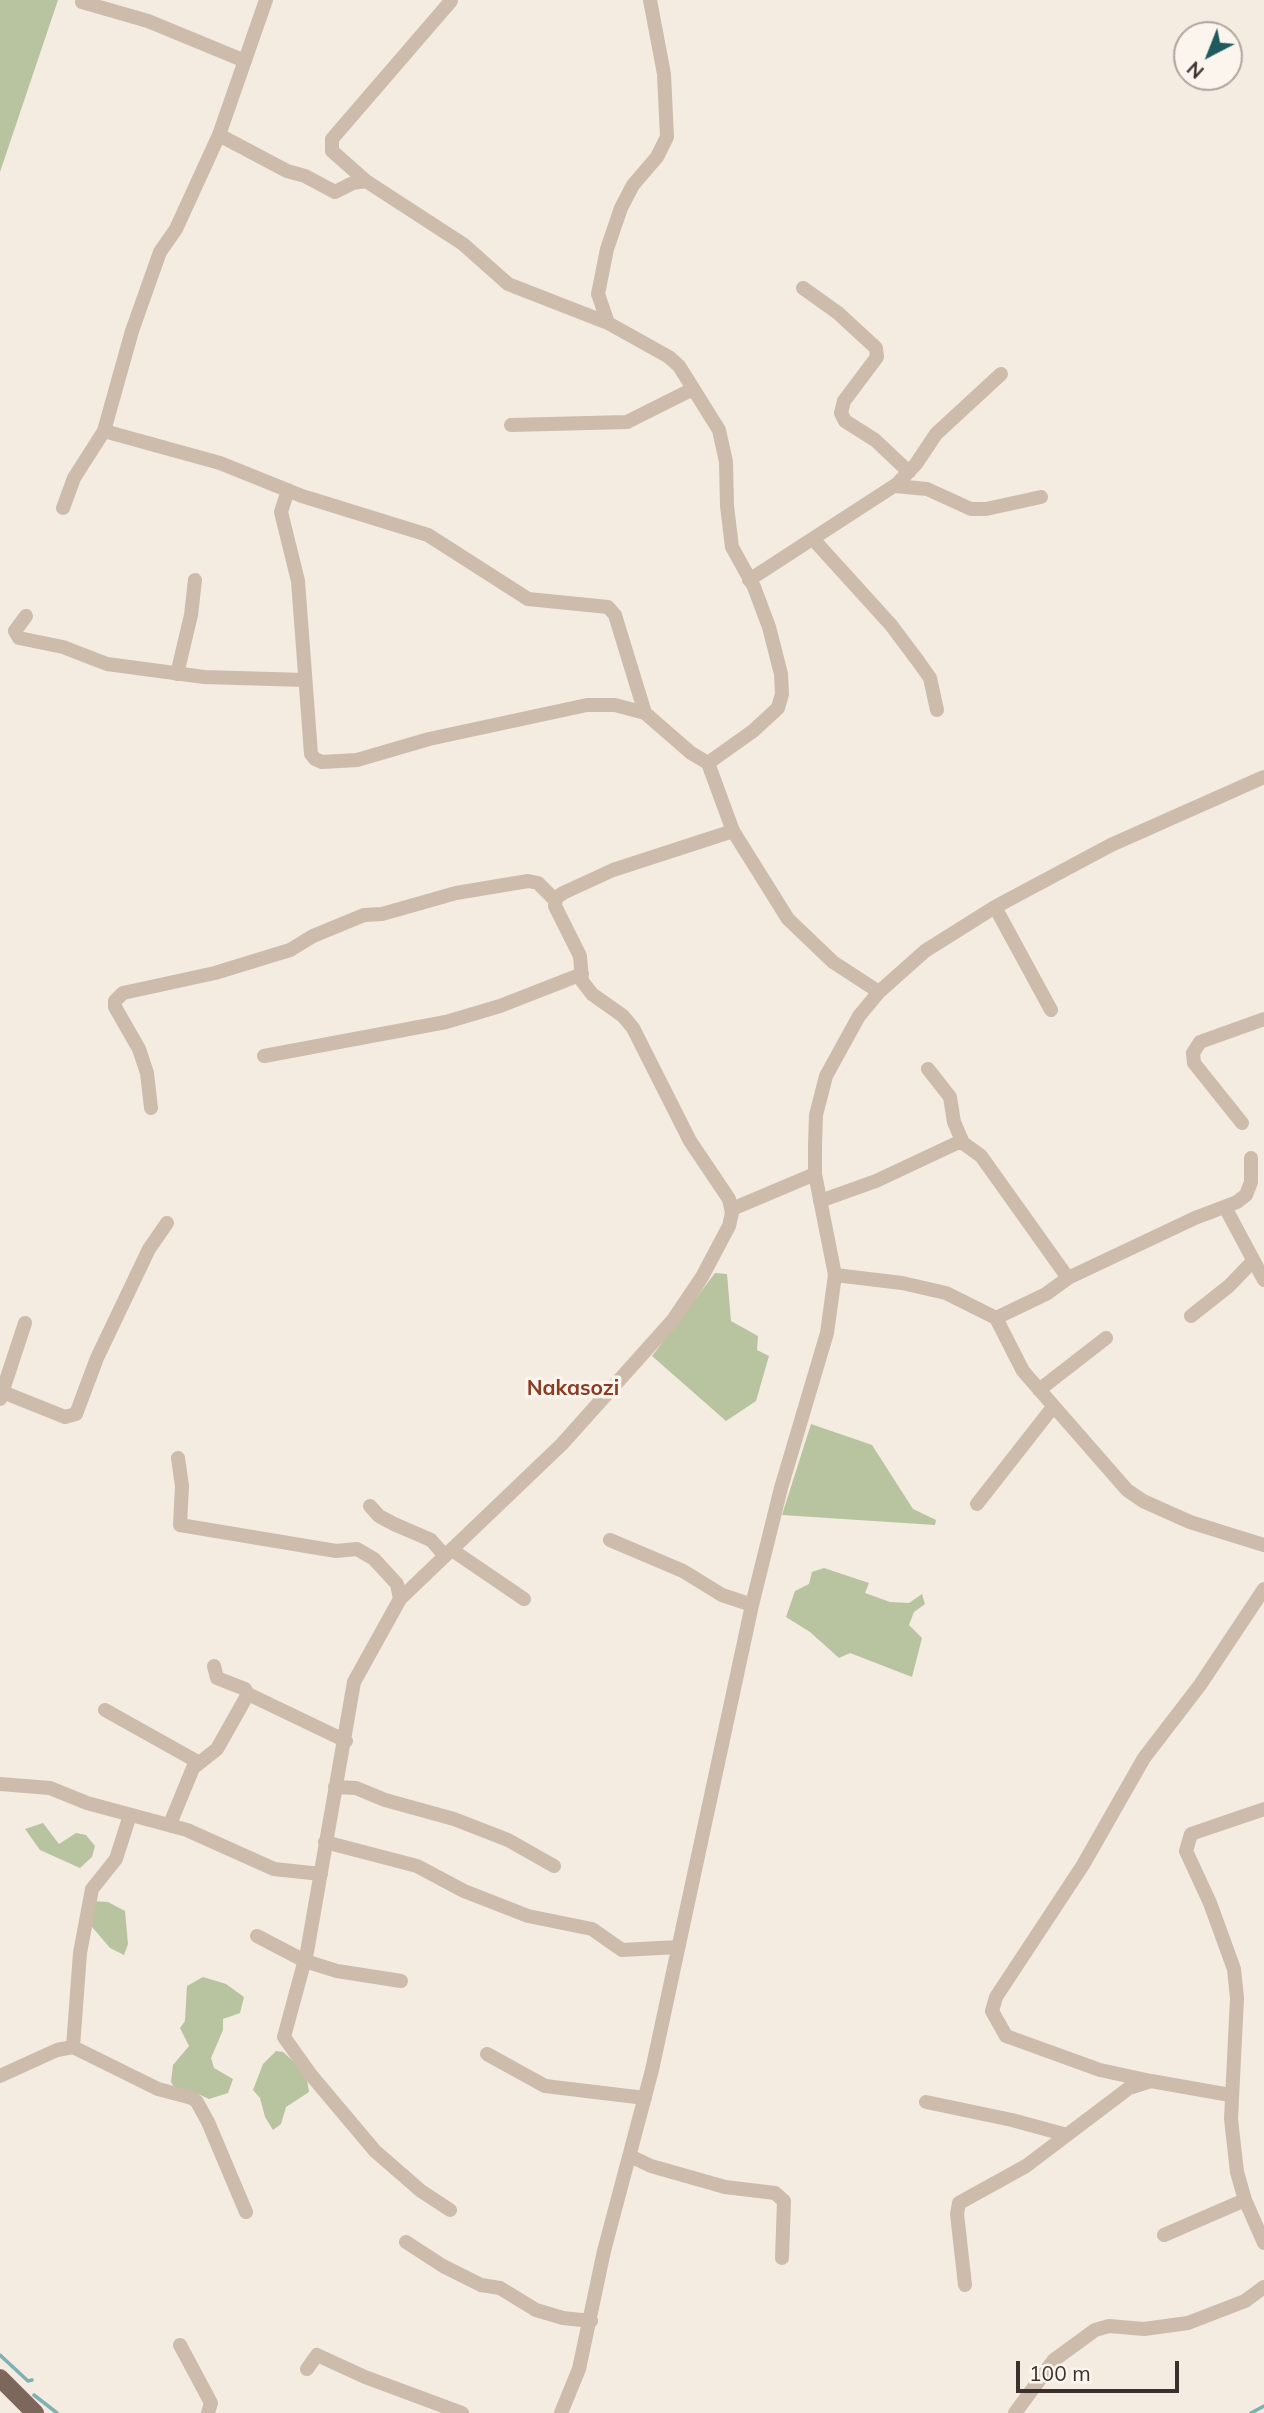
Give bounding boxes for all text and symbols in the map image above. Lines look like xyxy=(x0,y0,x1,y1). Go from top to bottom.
north arrow xyxy=(1173,21,1243,91)
text: N xyxy=(1182,56,1209,84)
district label: Nakasozi xyxy=(527,1376,619,1402)
scale bar xyxy=(1019,2346,1182,2390)
text: 100 m xyxy=(1029,2360,1091,2386)

